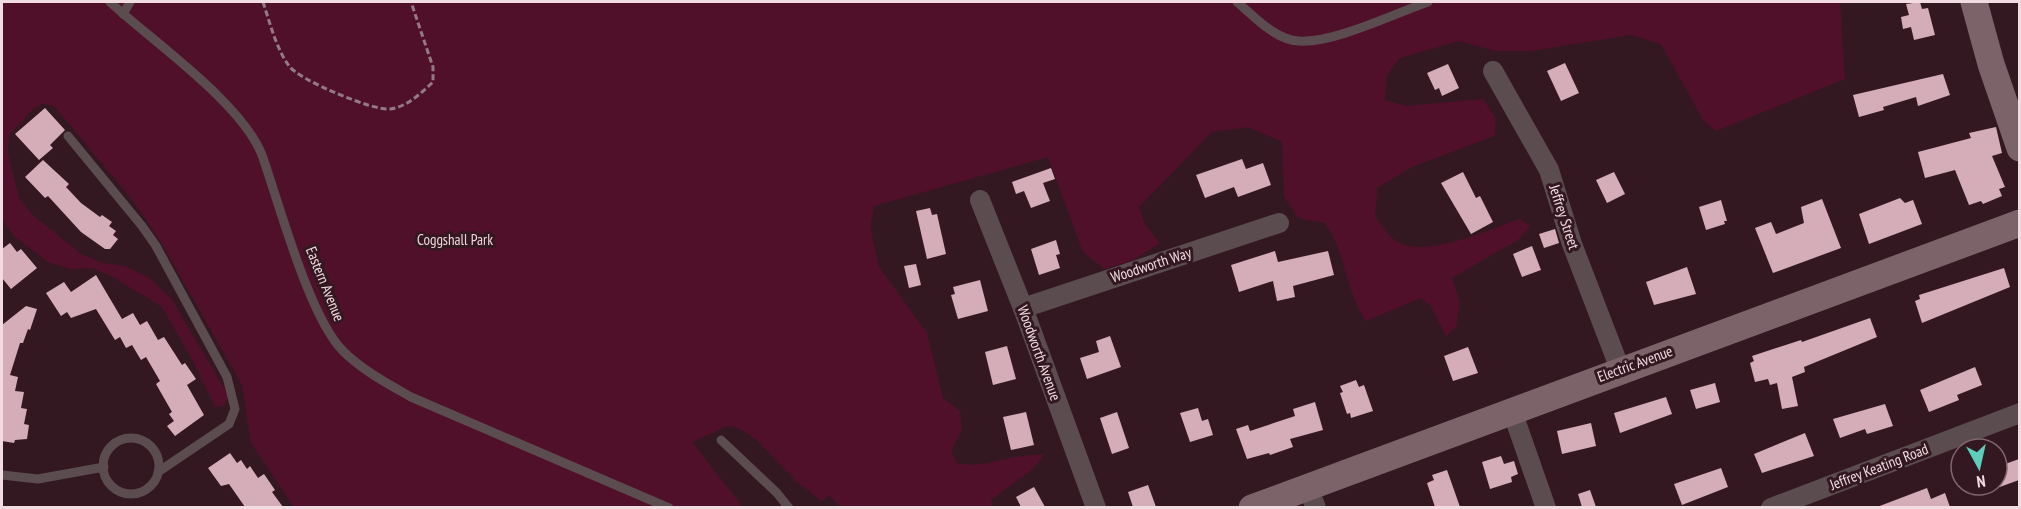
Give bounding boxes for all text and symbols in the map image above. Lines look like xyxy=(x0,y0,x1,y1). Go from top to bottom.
street label: Jeffrey Street xyxy=(1545,181,1584,252)
park label: Coggshall Park xyxy=(417,230,493,249)
street label: Woodworth Way xyxy=(1108,242,1194,286)
street label: Eastern Avenue xyxy=(302,244,349,324)
street label: Woodworth Avenue xyxy=(1013,303,1066,403)
street label: Electric Avenue xyxy=(1595,341,1675,386)
north arrow xyxy=(1949,437,2009,497)
street label: Jeffrey Keating Road xyxy=(1826,439,1931,494)
text: N xyxy=(1975,471,1987,492)

